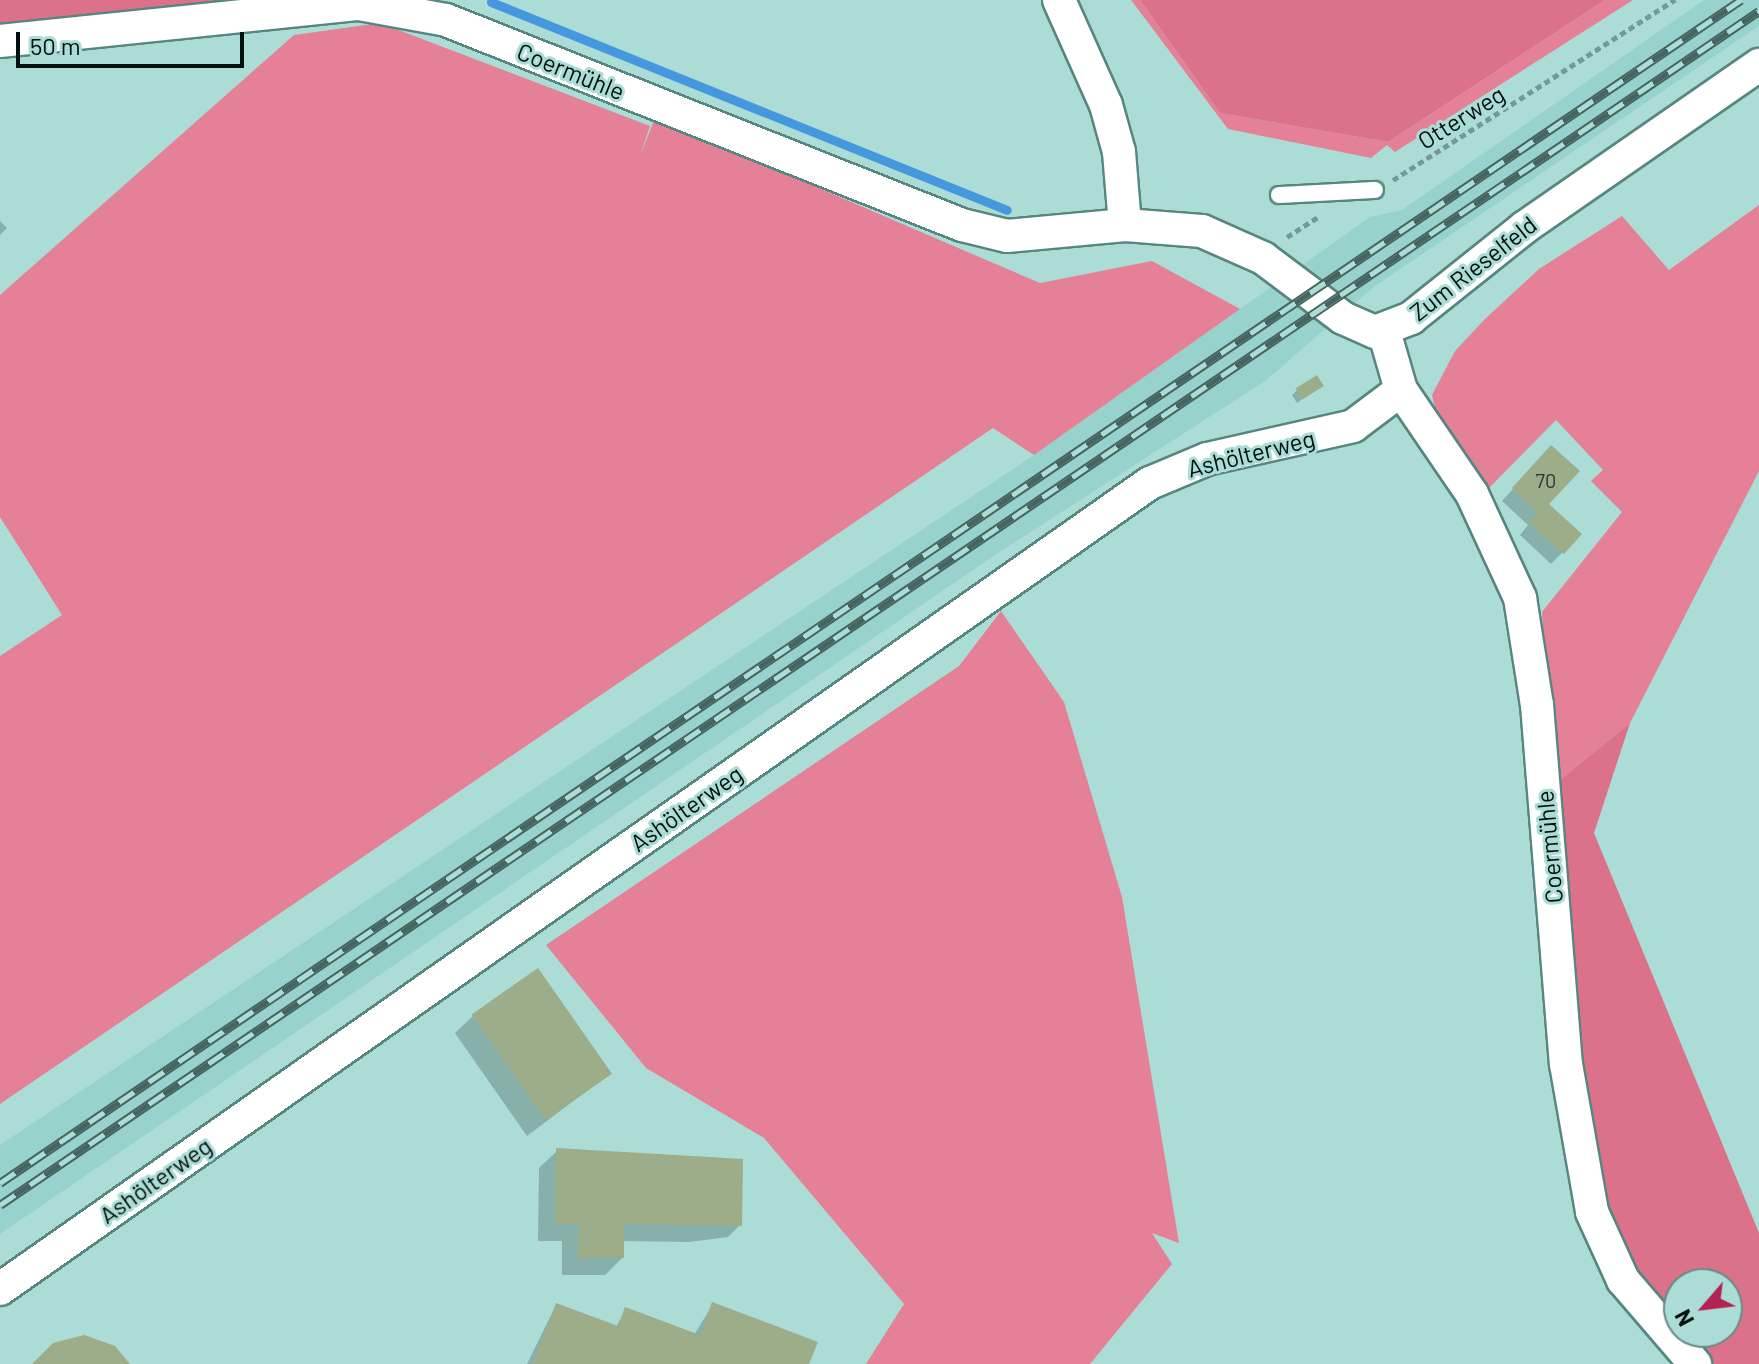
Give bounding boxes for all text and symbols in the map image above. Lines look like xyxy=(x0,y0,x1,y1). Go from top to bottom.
scale bar xyxy=(20,16,248,66)
text: 50 m xyxy=(30,31,81,60)
street label: Coermühle xyxy=(513,36,629,106)
street label: Otterweg xyxy=(1412,79,1510,155)
street label: Zum Rieselfeld xyxy=(1404,210,1542,326)
street label: Ashölterweg xyxy=(1184,423,1318,483)
house number: 70 xyxy=(1536,468,1556,492)
street label: Ashölterweg xyxy=(624,759,748,857)
street label: Coermühle xyxy=(1530,789,1568,905)
street label: Ashölterweg xyxy=(93,1131,217,1229)
north arrow xyxy=(1663,1268,1743,1348)
text: N xyxy=(1669,1306,1698,1331)

